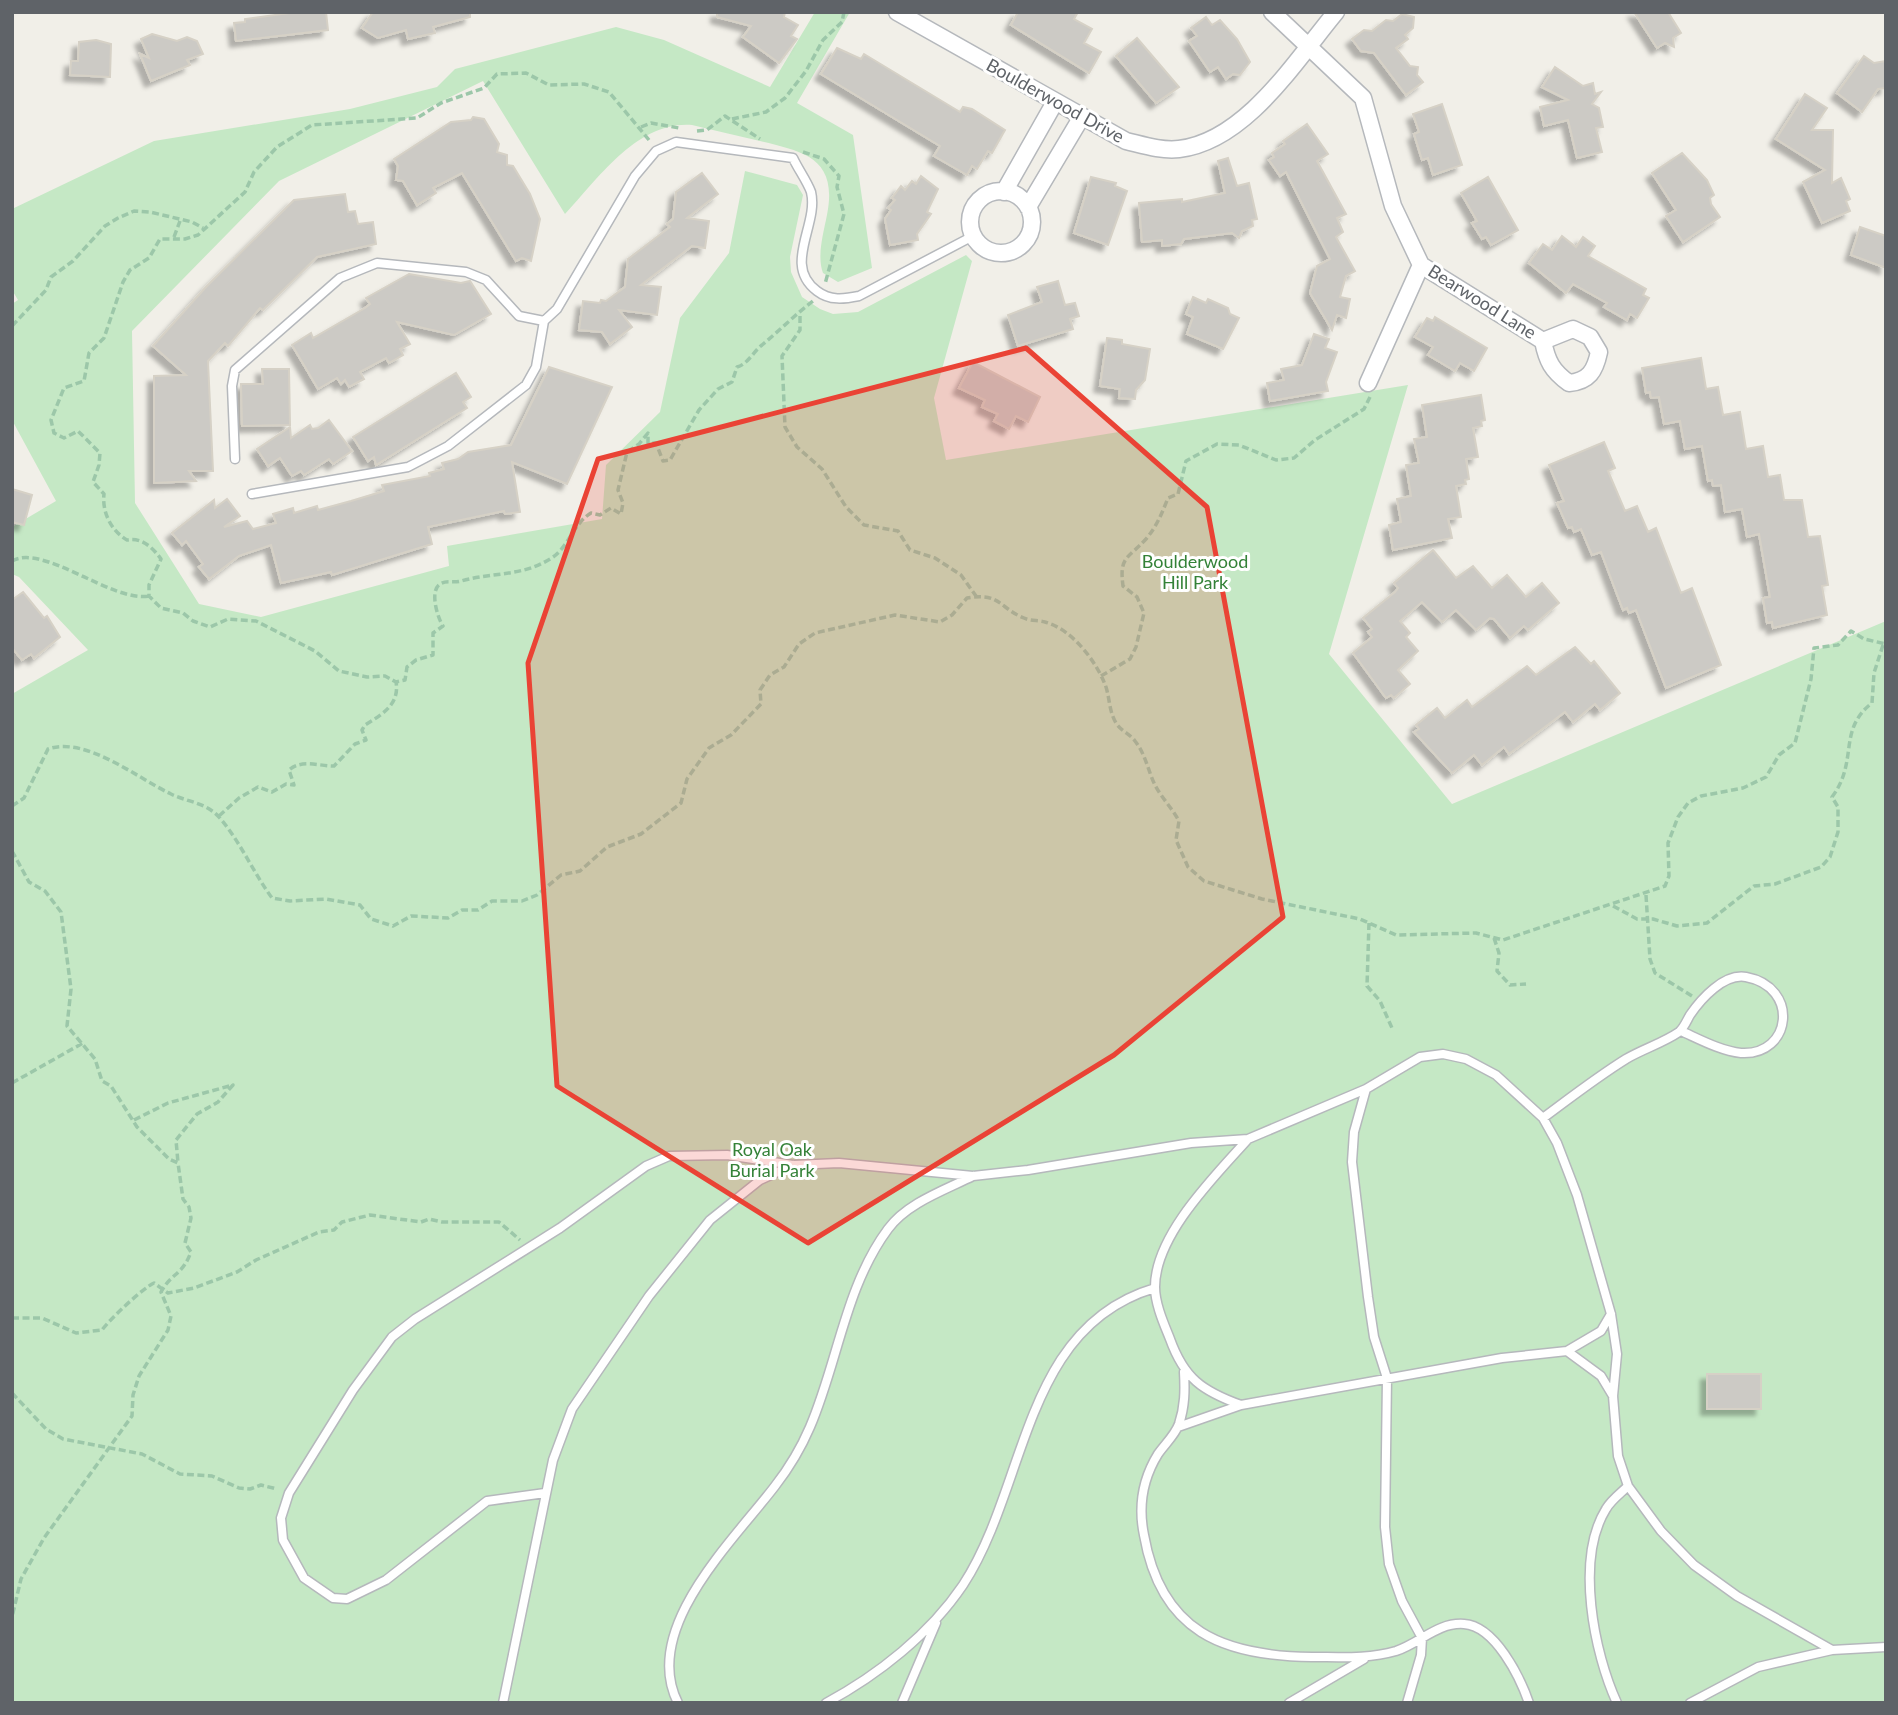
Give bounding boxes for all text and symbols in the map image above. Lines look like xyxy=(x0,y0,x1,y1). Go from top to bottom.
street label: Boulderwood Drive xyxy=(983,53,1128,147)
street label: Bearwood Lane xyxy=(1424,259,1541,343)
park label: Boulderwood Hill Park xyxy=(1142,550,1248,593)
park label: Royal Oak Burial Park xyxy=(729,1138,816,1181)

